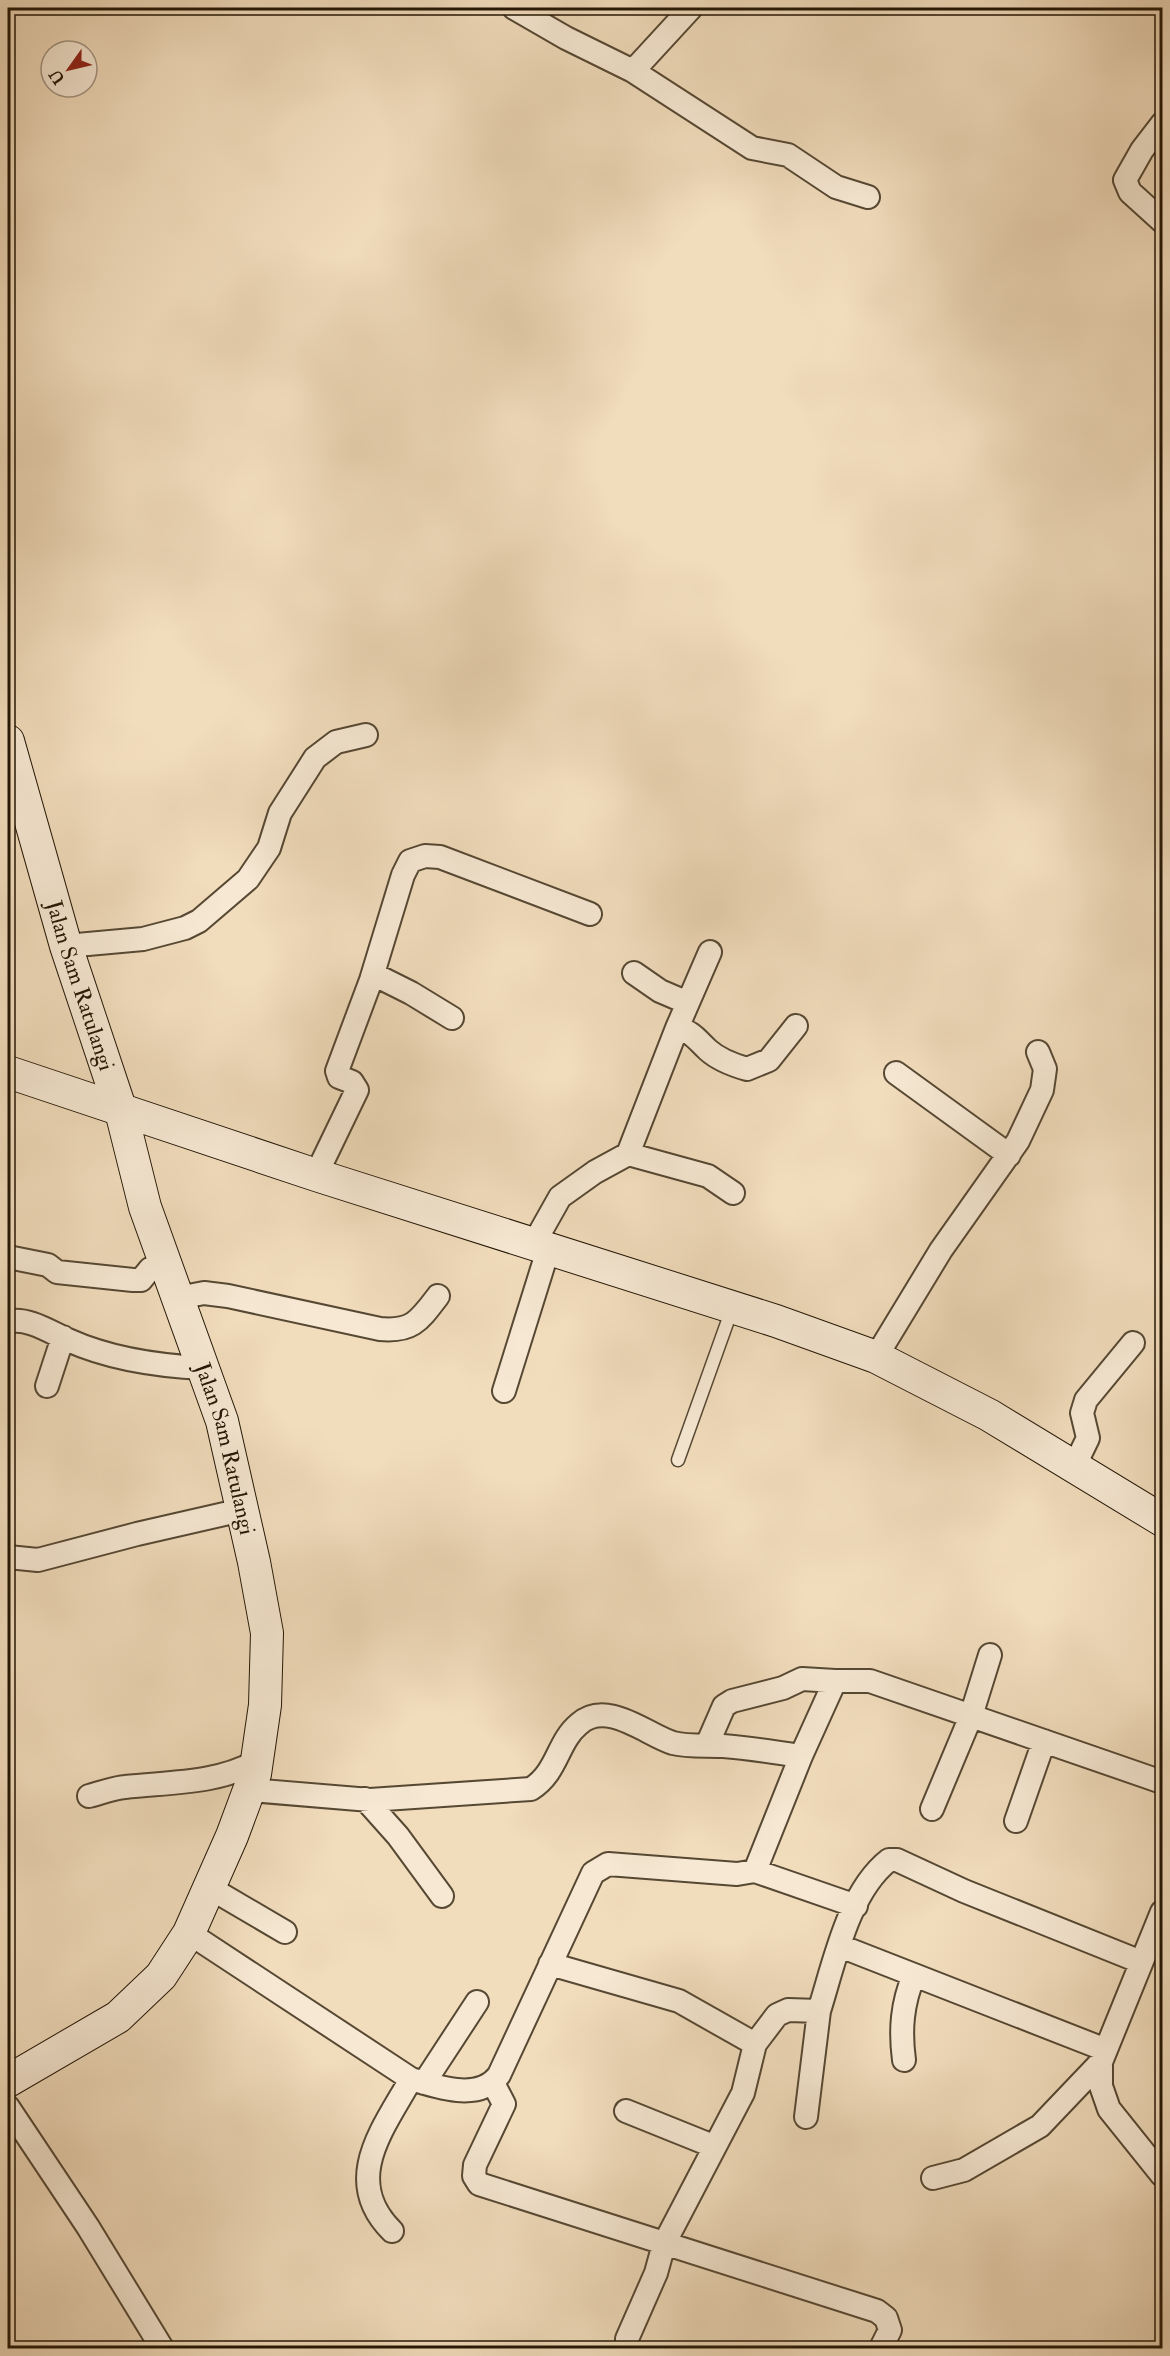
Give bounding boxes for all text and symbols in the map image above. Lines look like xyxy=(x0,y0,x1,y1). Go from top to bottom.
north arrow xyxy=(39,39,99,99)
text: U xyxy=(45,65,69,88)
street label: Jalan Sam Ratulangi xyxy=(40,896,121,1074)
street label: Jalan Sam Ratulangi xyxy=(188,1358,261,1538)

